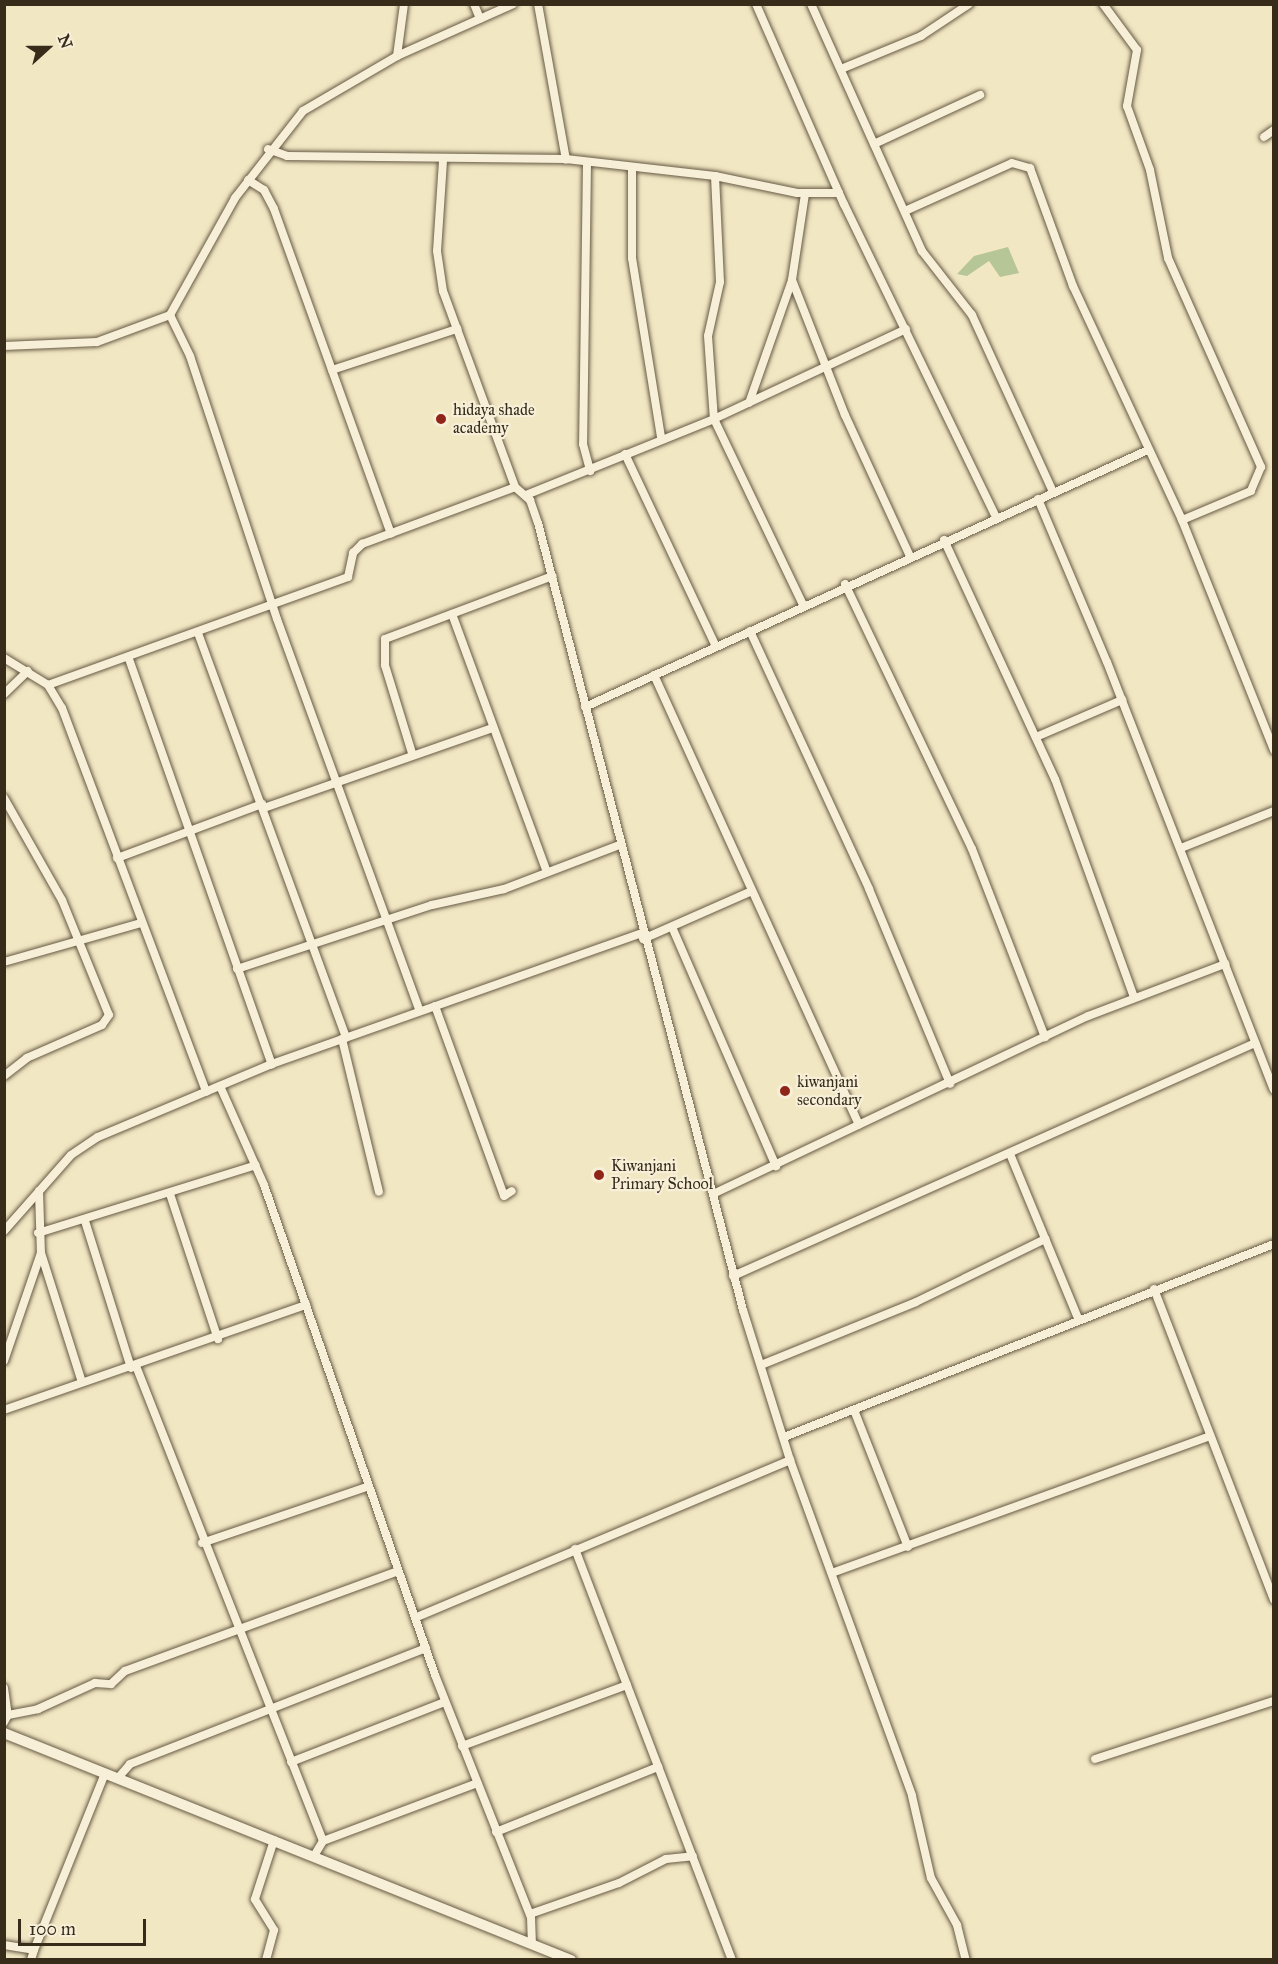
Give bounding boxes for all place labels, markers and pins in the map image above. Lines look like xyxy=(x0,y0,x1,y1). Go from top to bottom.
place label: hidaya shade academy xyxy=(453,400,535,438)
marker: hidaya shade academy xyxy=(434,412,448,426)
place label: kiwanjani secondary xyxy=(797,1072,861,1110)
marker: kiwanjani secondary xyxy=(778,1084,792,1098)
place label: Kiwanjani Primary School xyxy=(611,1156,713,1194)
marker: Kiwanjani Primary School xyxy=(592,1168,606,1182)

